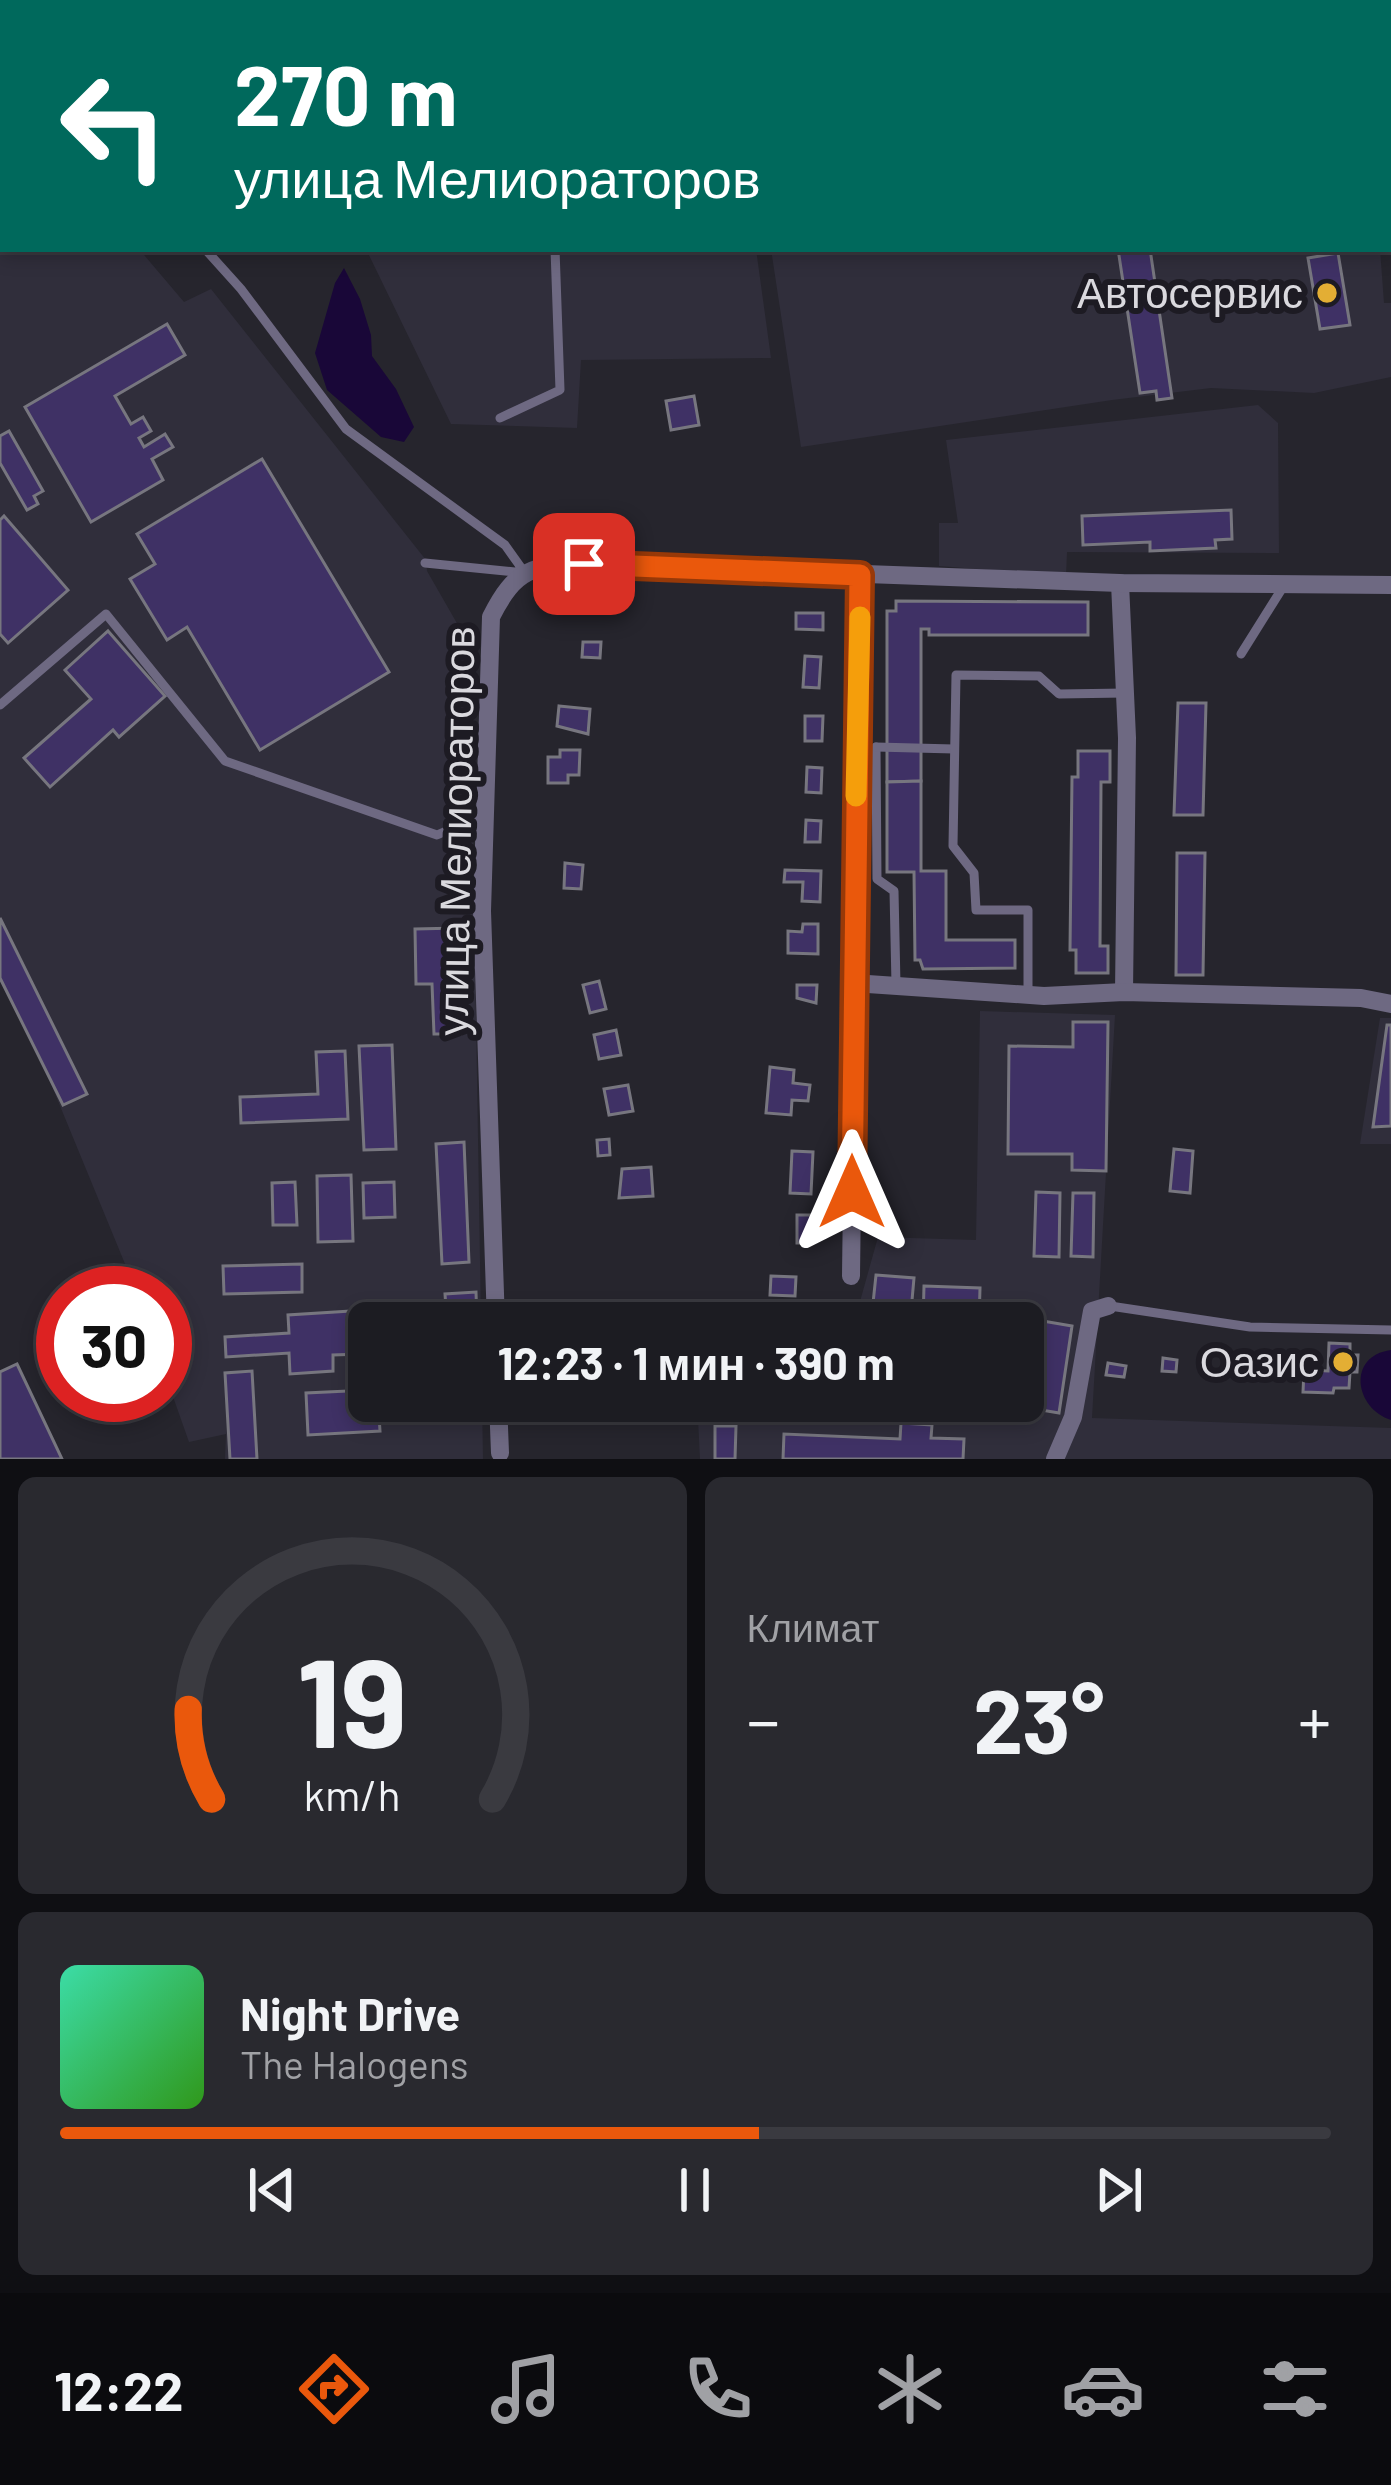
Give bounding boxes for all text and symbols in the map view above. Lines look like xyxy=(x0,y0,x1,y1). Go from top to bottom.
text: 270 m xyxy=(234,42,458,143)
icon: left xyxy=(36,48,192,204)
text: улица Мелиораторов xyxy=(234,144,761,209)
place label: Автосервис xyxy=(1077,266,1303,317)
marker: Автосервис xyxy=(1314,280,1340,306)
pin xyxy=(533,513,635,615)
icon: arrive xyxy=(551,531,617,597)
street label: улица Мелиораторов xyxy=(425,626,484,1036)
position arrow xyxy=(789,1129,915,1255)
speed limit sign: 30 xyxy=(36,1266,192,1422)
text: 12:23 · 1 мин · 390 m xyxy=(497,1335,895,1389)
place label: Оазис xyxy=(1200,1335,1319,1385)
marker: Оазис xyxy=(1330,1349,1356,1375)
text: Климат xyxy=(747,1603,879,1650)
text: 19 xyxy=(297,1623,407,1773)
text: 23° xyxy=(973,1664,1105,1772)
text: − xyxy=(747,1679,780,1758)
text: + xyxy=(1298,1679,1331,1758)
text: km/h xyxy=(304,1767,401,1819)
text: Night Drive xyxy=(240,1986,460,2040)
text: The Halogens xyxy=(240,2040,469,2087)
icon: previous xyxy=(239,2157,305,2223)
icon: pause xyxy=(662,2157,728,2223)
icon: next xyxy=(1086,2157,1152,2223)
icon: directions xyxy=(292,2347,376,2431)
icon: music xyxy=(484,2347,568,2431)
icon: phone xyxy=(676,2347,760,2431)
icon: climate xyxy=(868,2347,952,2431)
icon: car xyxy=(1061,2347,1145,2431)
icon: filters xyxy=(1253,2347,1337,2431)
text: 12:22 xyxy=(54,2357,184,2422)

